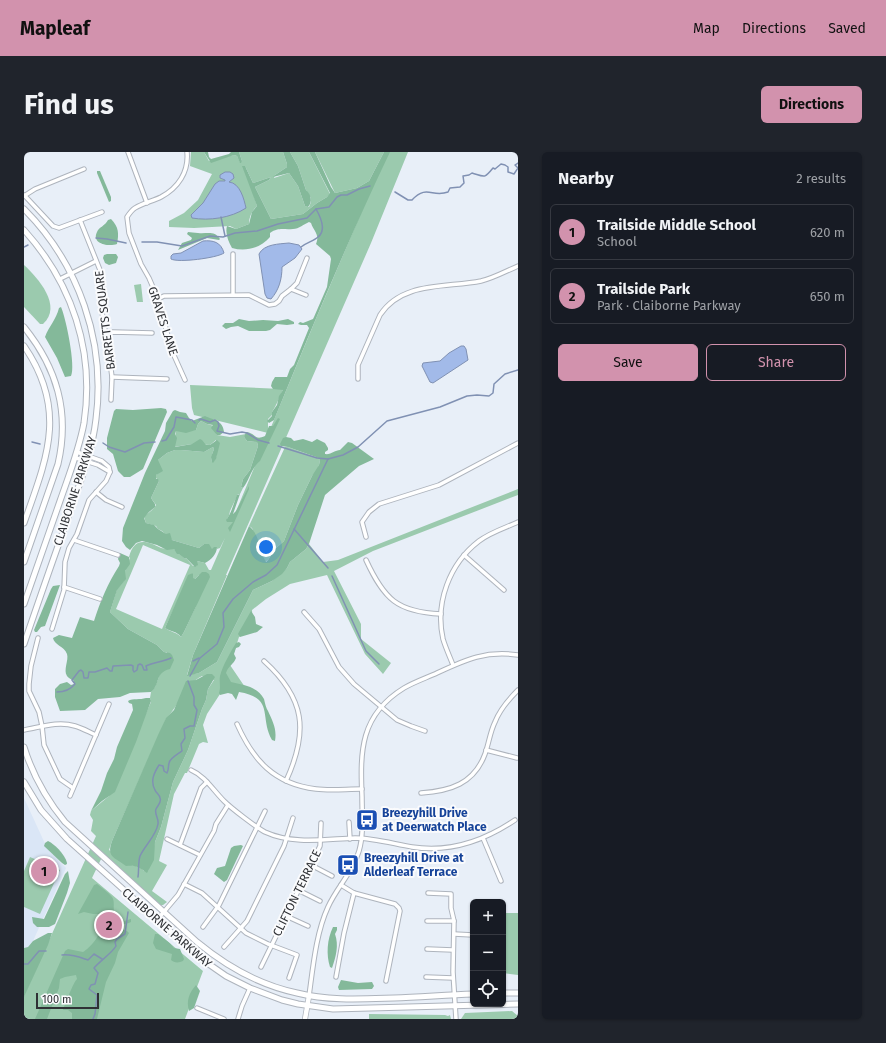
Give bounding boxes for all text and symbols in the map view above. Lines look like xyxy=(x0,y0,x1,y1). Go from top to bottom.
text: Mapleaf xyxy=(20,17,90,40)
text: Map xyxy=(693,20,720,37)
text: Directions xyxy=(742,20,806,37)
text: Saved xyxy=(828,20,866,37)
button: Directions xyxy=(761,86,862,123)
text: Find us xyxy=(24,88,114,121)
text: Nearby xyxy=(558,168,613,189)
text: 2 results xyxy=(796,171,846,186)
text: Trailside Middle School xyxy=(597,216,756,234)
text: 1 xyxy=(569,225,575,240)
text: 620 m xyxy=(810,225,845,240)
text: School xyxy=(597,234,637,249)
street label: BARRETTS SQUARE xyxy=(92,269,118,371)
text: Trailside Park xyxy=(597,280,690,298)
street label: GRAVES LANE xyxy=(145,285,181,357)
text: 2 xyxy=(569,289,575,304)
text: 650 m xyxy=(810,289,845,304)
text: Park · Claiborne Parkway xyxy=(597,298,741,313)
button: Save xyxy=(558,344,698,381)
button: Share xyxy=(706,344,846,381)
street label: CLAIBORNE PARKWAY xyxy=(51,434,99,547)
your location xyxy=(256,537,276,557)
place label: Breezyhill Drive at Deerwatch Place xyxy=(382,806,487,834)
bus stop icon: Breezyhill Drive at Deerwatch Place xyxy=(354,807,380,833)
street label: CLIFTON TERRACE xyxy=(270,847,324,939)
place label: Breezyhill Drive at Alderleaf Terrace xyxy=(363,851,464,879)
bus stop icon: Breezyhill Drive at Alderleaf Terrace xyxy=(335,852,361,878)
pin: 1 xyxy=(31,856,57,886)
street label: CLAIBORNE PARKWAY xyxy=(119,885,215,971)
map controls xyxy=(470,899,506,1007)
button: + xyxy=(470,899,506,935)
pin: 2 xyxy=(96,910,122,940)
button: − xyxy=(470,935,506,971)
button: locate xyxy=(470,971,506,1007)
scale bar xyxy=(36,991,99,1010)
text: 100 m xyxy=(42,993,71,1006)

